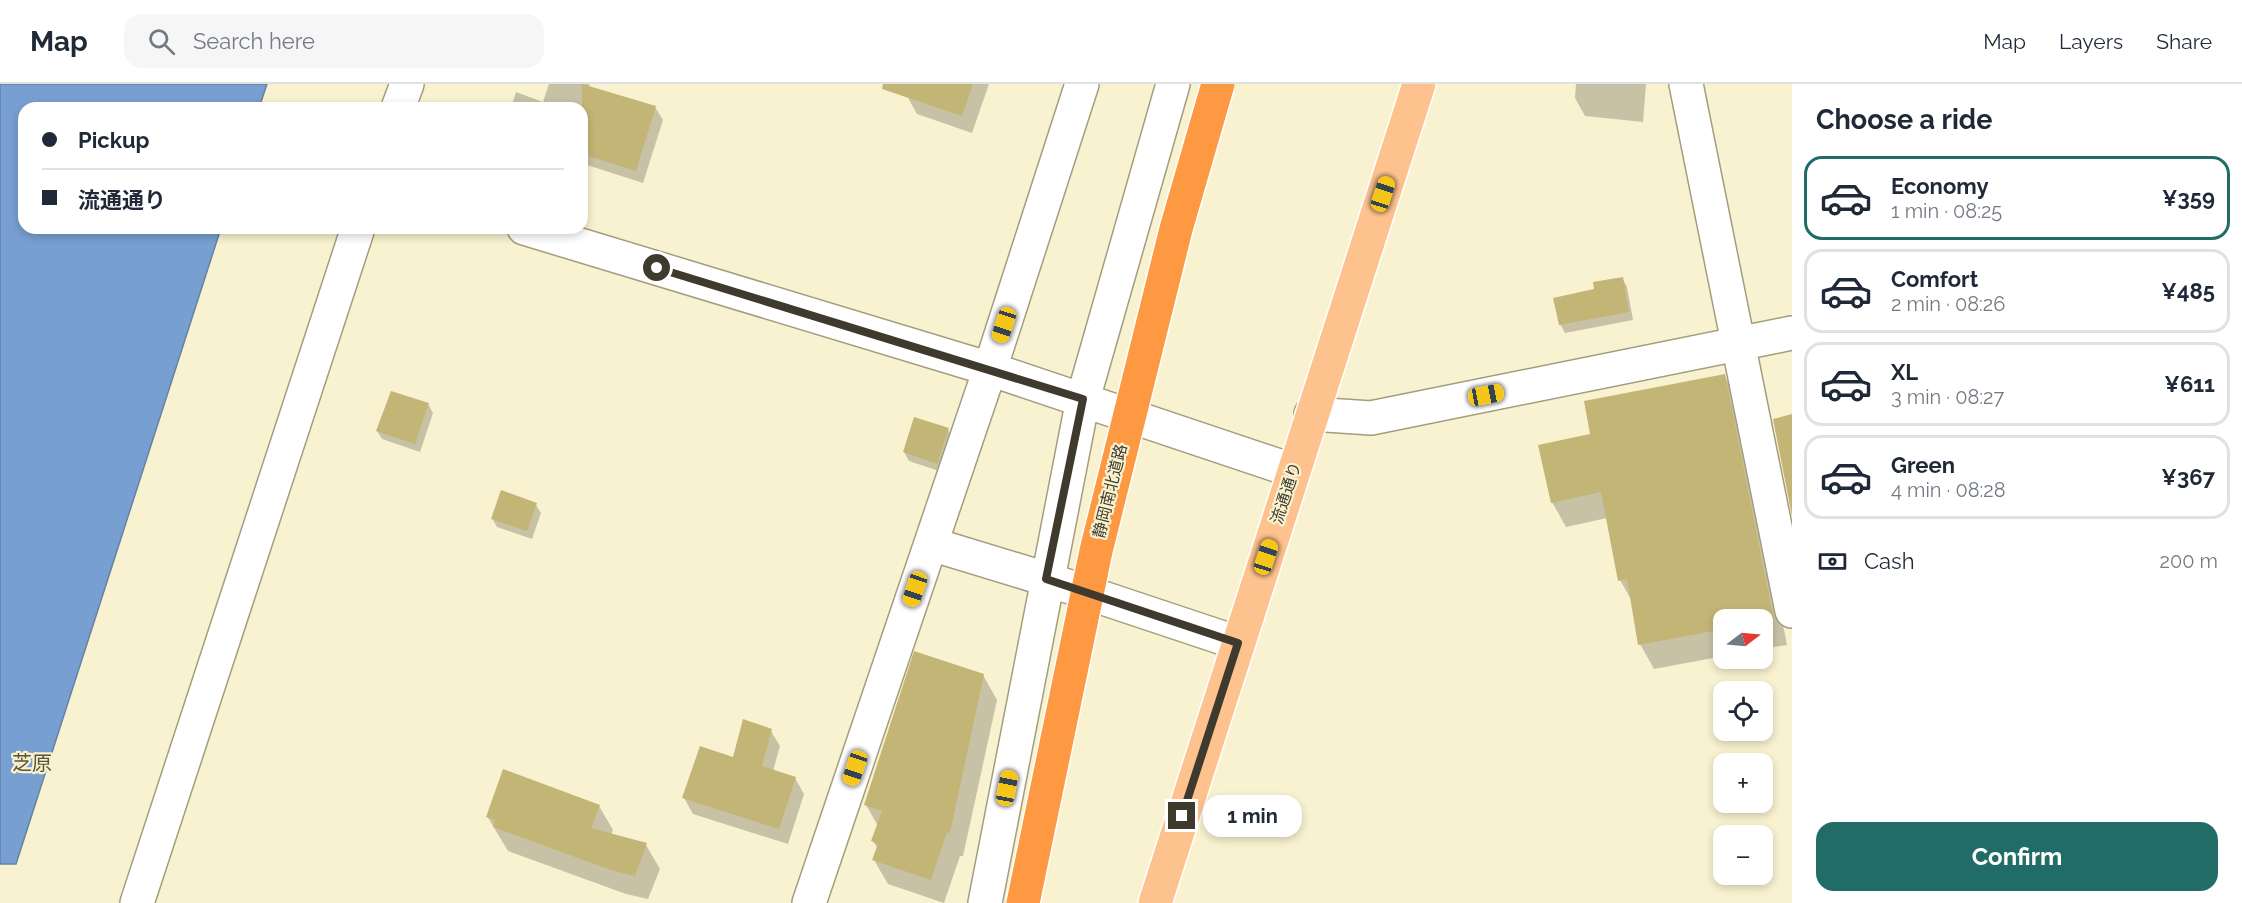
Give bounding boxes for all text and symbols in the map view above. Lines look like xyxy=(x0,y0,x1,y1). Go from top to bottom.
search box xyxy=(124,14,544,68)
text: Map xyxy=(30,25,88,58)
icon: search xyxy=(145,25,178,58)
text: Search here xyxy=(193,28,315,54)
text: Map xyxy=(1983,29,2026,54)
text: Layers xyxy=(2059,29,2123,54)
text: Share xyxy=(2156,29,2212,54)
text: Choose a ride xyxy=(1816,104,1992,135)
text: Pickup xyxy=(78,127,150,153)
icon: car xyxy=(1819,171,1873,225)
text: Economy xyxy=(1891,173,1989,199)
car xyxy=(1369,174,1397,214)
text: ¥359 xyxy=(2162,185,2215,211)
text: 流通通り xyxy=(78,187,166,213)
text: 1 min · 08:25 xyxy=(1891,199,2002,223)
route start xyxy=(643,254,670,281)
icon: car xyxy=(1819,264,1873,318)
text: Comfort xyxy=(1891,266,1978,292)
text: ¥485 xyxy=(2161,278,2215,304)
text: 2 min · 08:26 xyxy=(1891,292,2005,316)
car xyxy=(990,305,1018,345)
icon: car xyxy=(1819,357,1873,411)
text: XL xyxy=(1891,359,1918,385)
text: ¥611 xyxy=(2164,371,2215,397)
car xyxy=(1467,383,1505,407)
text: 3 min · 08:27 xyxy=(1891,385,2004,409)
street label: 静岡南北道路 xyxy=(1089,442,1131,540)
icon: car xyxy=(1819,450,1873,504)
text: Green xyxy=(1891,452,1955,478)
street label: 流通通り xyxy=(1267,460,1305,526)
text: ¥367 xyxy=(2161,464,2215,490)
text: 4 min · 08:28 xyxy=(1891,478,2006,502)
car xyxy=(1252,537,1280,577)
icon: cash xyxy=(1816,545,1849,578)
text: Cash xyxy=(1864,548,1915,574)
text: 200 m xyxy=(2160,549,2218,573)
car xyxy=(901,569,929,609)
north arrow xyxy=(1713,609,1773,669)
map controls xyxy=(1713,609,1773,885)
button: locate xyxy=(1713,681,1773,741)
car xyxy=(841,748,869,788)
district label: 芝原 xyxy=(12,751,52,775)
button: + xyxy=(1713,753,1773,813)
car xyxy=(995,769,1019,807)
callout: 1 min xyxy=(1203,795,1302,837)
route end xyxy=(1168,802,1195,829)
text: 1 min xyxy=(1227,804,1278,828)
button: Confirm xyxy=(1816,822,2218,891)
button: − xyxy=(1713,825,1773,885)

